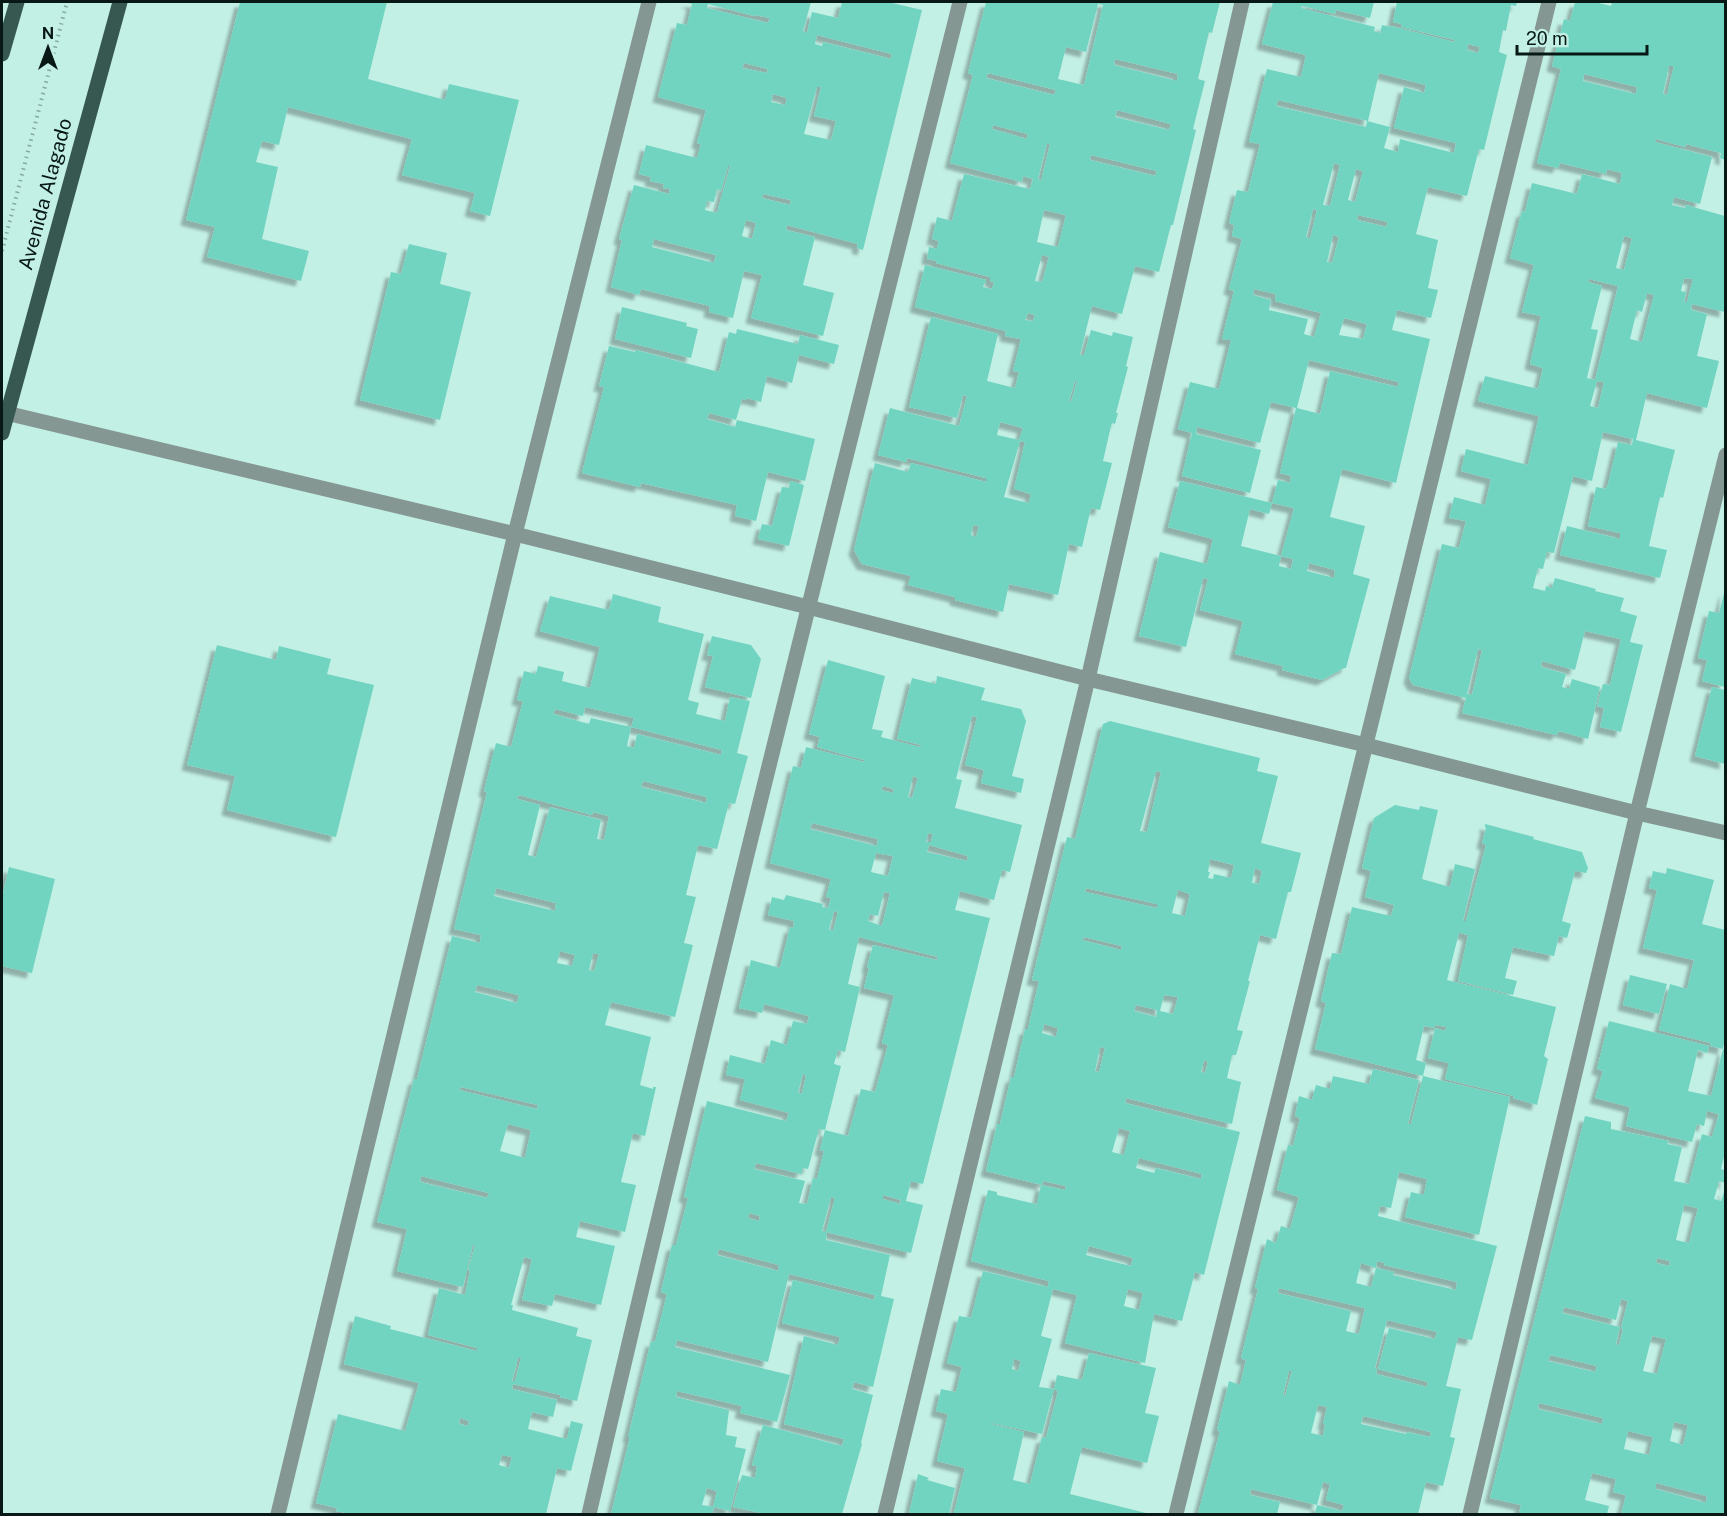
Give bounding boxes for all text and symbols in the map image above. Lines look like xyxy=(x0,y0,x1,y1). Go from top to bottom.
north arrow xyxy=(18,18,78,78)
scale bar xyxy=(1517,18,1648,56)
text: N xyxy=(42,24,54,43)
text: 20 m xyxy=(1526,28,1568,49)
street label: Avenida Alagado xyxy=(13,115,77,273)

